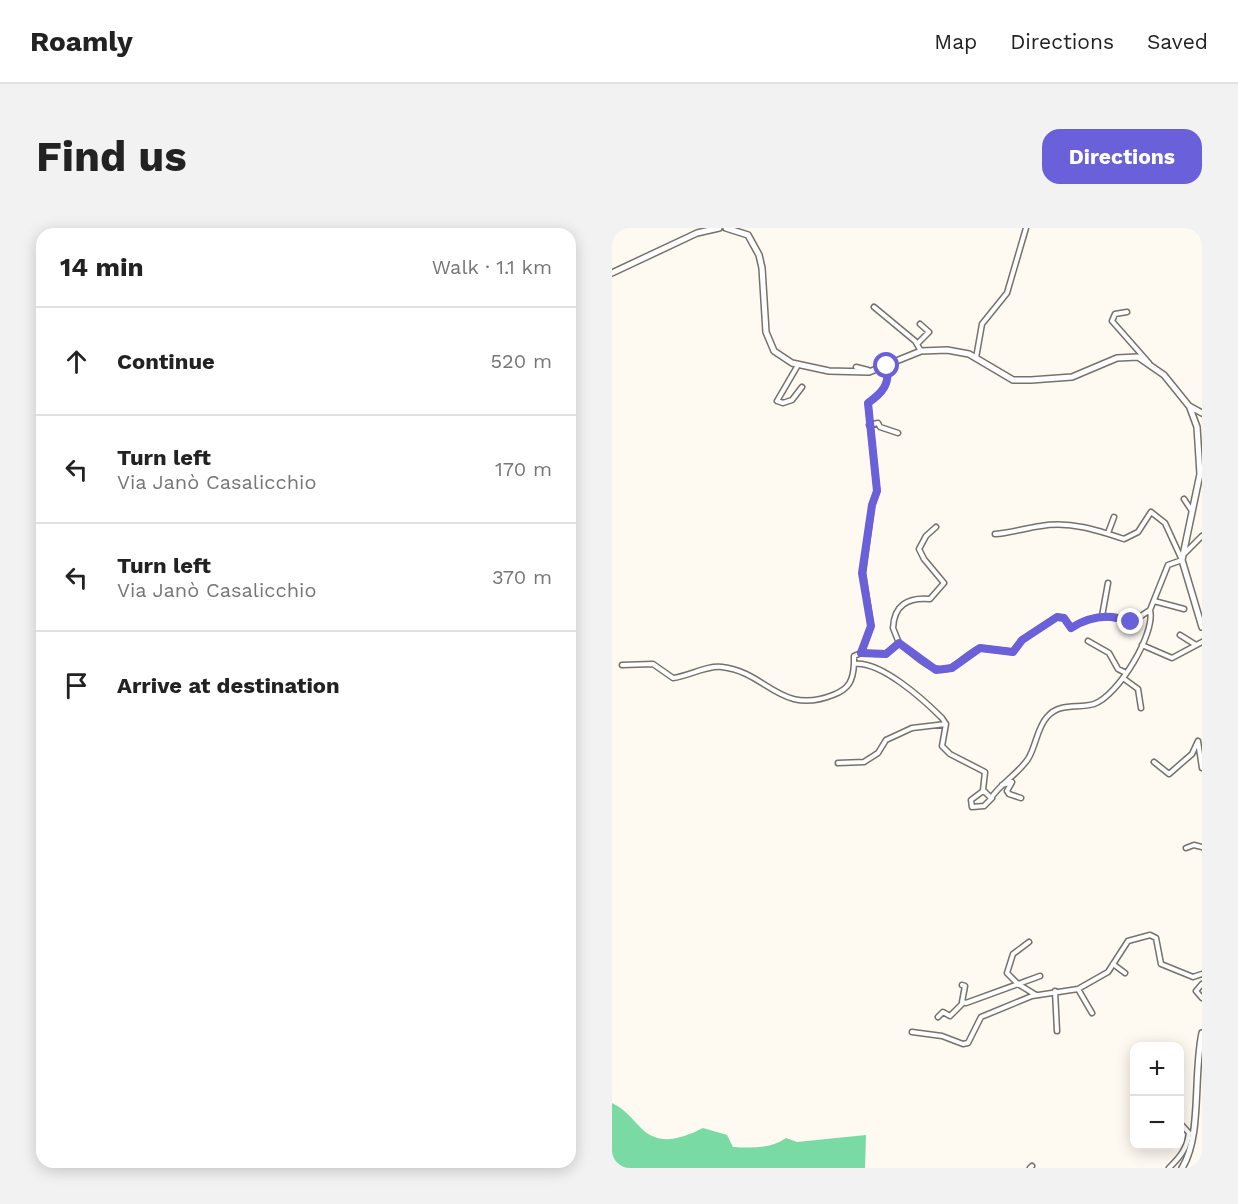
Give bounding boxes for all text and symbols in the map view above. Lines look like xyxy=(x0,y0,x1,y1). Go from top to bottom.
text: Roamly xyxy=(30,25,133,58)
text: Map xyxy=(934,29,977,54)
text: Directions xyxy=(1010,29,1114,54)
text: Saved xyxy=(1147,29,1208,54)
button: Directions xyxy=(1042,129,1202,184)
text: Find us xyxy=(36,132,187,181)
text: 14 min xyxy=(60,252,144,282)
text: Walk · 1.1 km xyxy=(432,255,552,279)
icon: ahead xyxy=(60,345,93,378)
text: Continue xyxy=(117,349,215,374)
text: 520 m xyxy=(490,349,552,373)
route start xyxy=(873,352,899,378)
text: Turn left xyxy=(117,445,211,470)
icon: left xyxy=(60,453,93,486)
text: 170 m xyxy=(495,457,552,481)
text: Via Janò Casalicchio xyxy=(117,470,316,494)
text: Turn left xyxy=(117,553,211,578)
icon: left xyxy=(60,561,93,594)
text: 370 m xyxy=(492,565,552,589)
text: Via Janò Casalicchio xyxy=(117,578,316,602)
route end xyxy=(1117,608,1143,634)
icon: arrive xyxy=(60,669,93,702)
text: Arrive at destination xyxy=(117,673,340,698)
map controls xyxy=(1130,1042,1184,1150)
button: + xyxy=(1130,1042,1184,1096)
button: − xyxy=(1130,1096,1184,1150)

